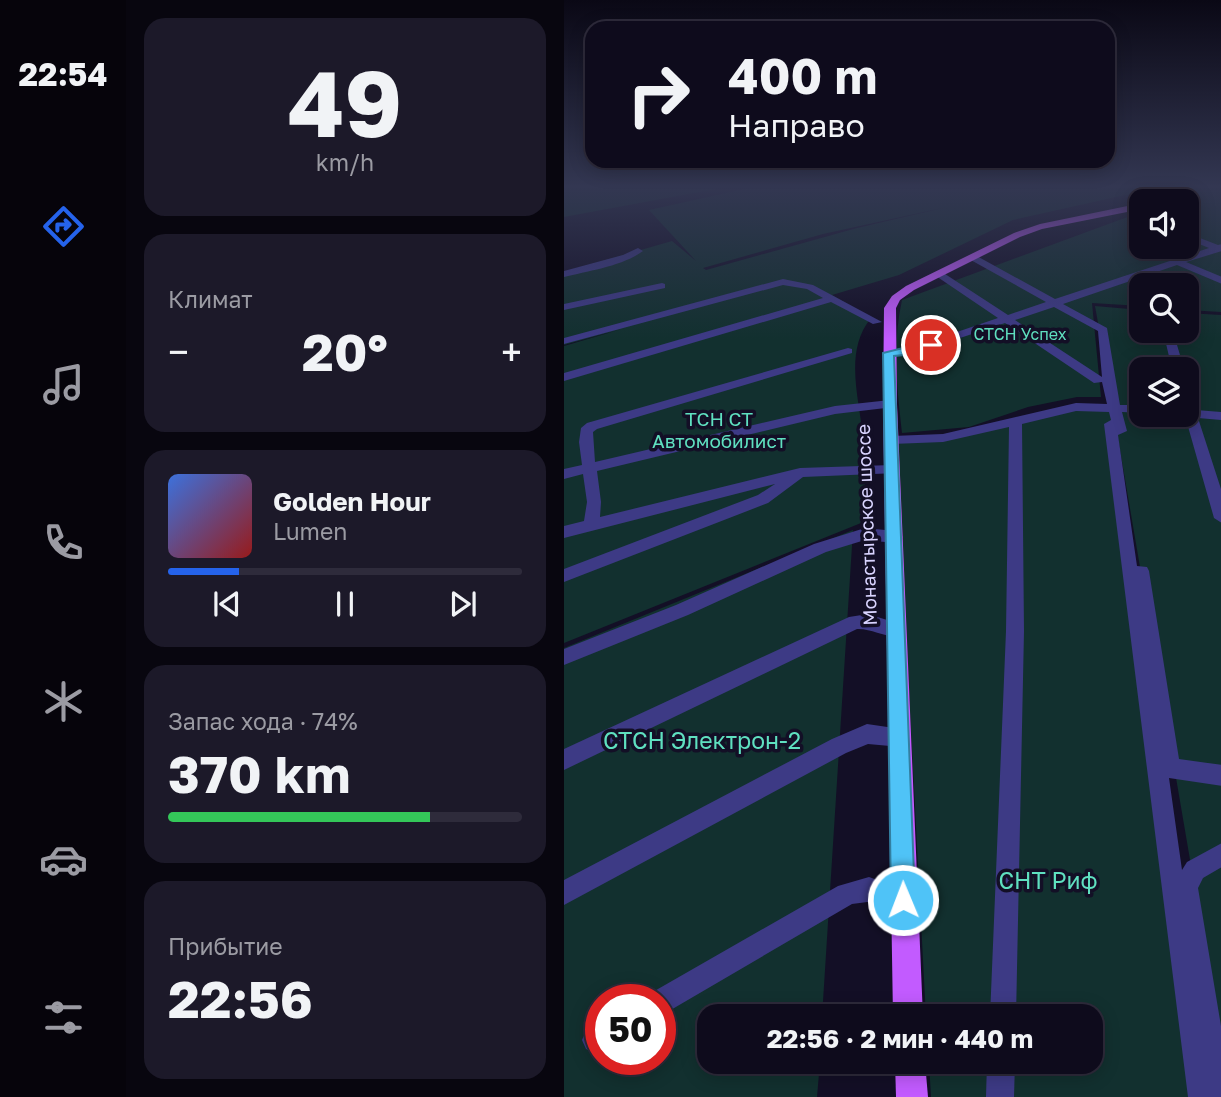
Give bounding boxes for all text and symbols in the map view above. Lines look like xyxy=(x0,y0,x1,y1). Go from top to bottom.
text: 400 m xyxy=(728,46,877,105)
text: 49 xyxy=(288,48,402,157)
icon: right xyxy=(613,49,704,140)
text: 22:54 xyxy=(19,55,107,93)
text: Направо xyxy=(728,106,865,144)
text: km/h xyxy=(316,148,374,176)
map controls xyxy=(1129,189,1199,427)
button: sound xyxy=(1129,189,1199,259)
icon: directions xyxy=(39,202,88,251)
button: search xyxy=(1129,273,1199,343)
text: Климат xyxy=(168,285,253,313)
pin xyxy=(901,315,961,375)
text: 20° xyxy=(302,320,388,382)
park label: СТСН Успех xyxy=(973,324,1067,344)
icon: arrive xyxy=(912,326,950,364)
text: − xyxy=(168,329,189,374)
text: + xyxy=(501,329,522,374)
button: layers xyxy=(1129,357,1199,427)
icon: music xyxy=(39,360,88,409)
park label: ТСН СТ Автомобилист xyxy=(652,407,786,452)
street label: Монастырское шоссе xyxy=(851,424,881,626)
text: Golden Hour xyxy=(273,486,431,517)
text: Lumen xyxy=(273,517,347,545)
icon: phone xyxy=(39,518,88,567)
icon: previous xyxy=(208,585,246,623)
icon: pause xyxy=(326,585,364,623)
icon: next xyxy=(444,585,482,623)
icon: climate xyxy=(39,677,88,726)
text: Запас хода · 74% xyxy=(168,707,358,735)
park label: СТСН Электрон-2 xyxy=(603,726,801,754)
text: 370 km xyxy=(168,742,351,804)
icon: car xyxy=(39,835,88,884)
position arrow xyxy=(866,863,940,937)
park label: СНТ Риф xyxy=(998,866,1098,894)
text: Прибытие xyxy=(168,932,283,960)
text: 22:56 xyxy=(168,967,313,1029)
speed limit sign: 50 xyxy=(585,984,676,1075)
icon: filters xyxy=(39,993,88,1042)
text: 22:56 · 2 мин · 440 m xyxy=(767,1023,1033,1054)

